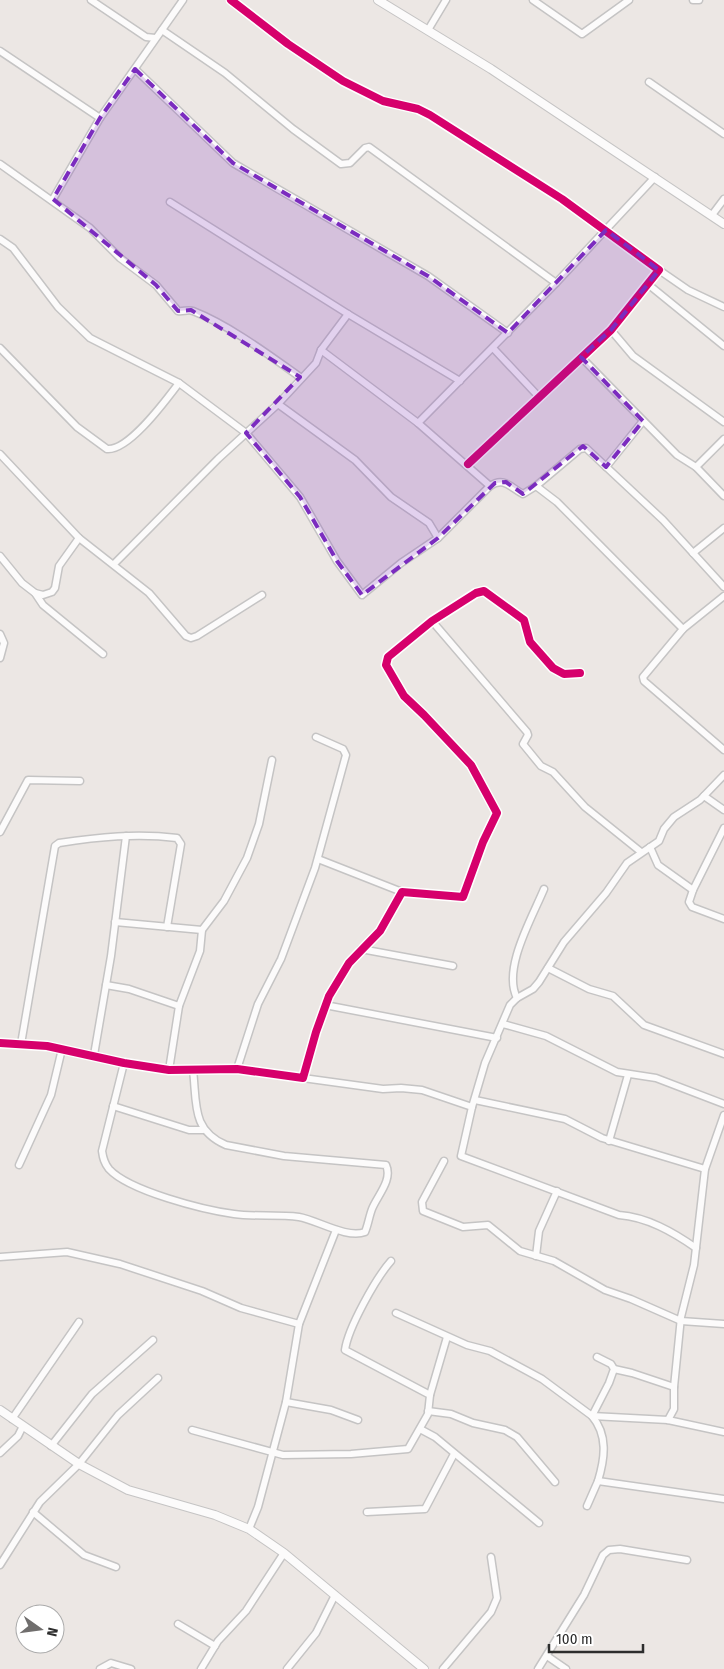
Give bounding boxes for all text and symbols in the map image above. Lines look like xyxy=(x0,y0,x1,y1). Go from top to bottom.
north arrow xyxy=(15,1604,65,1654)
scale bar xyxy=(549,1622,643,1654)
text: N xyxy=(43,1626,61,1638)
text: 100 m xyxy=(556,1630,593,1648)

